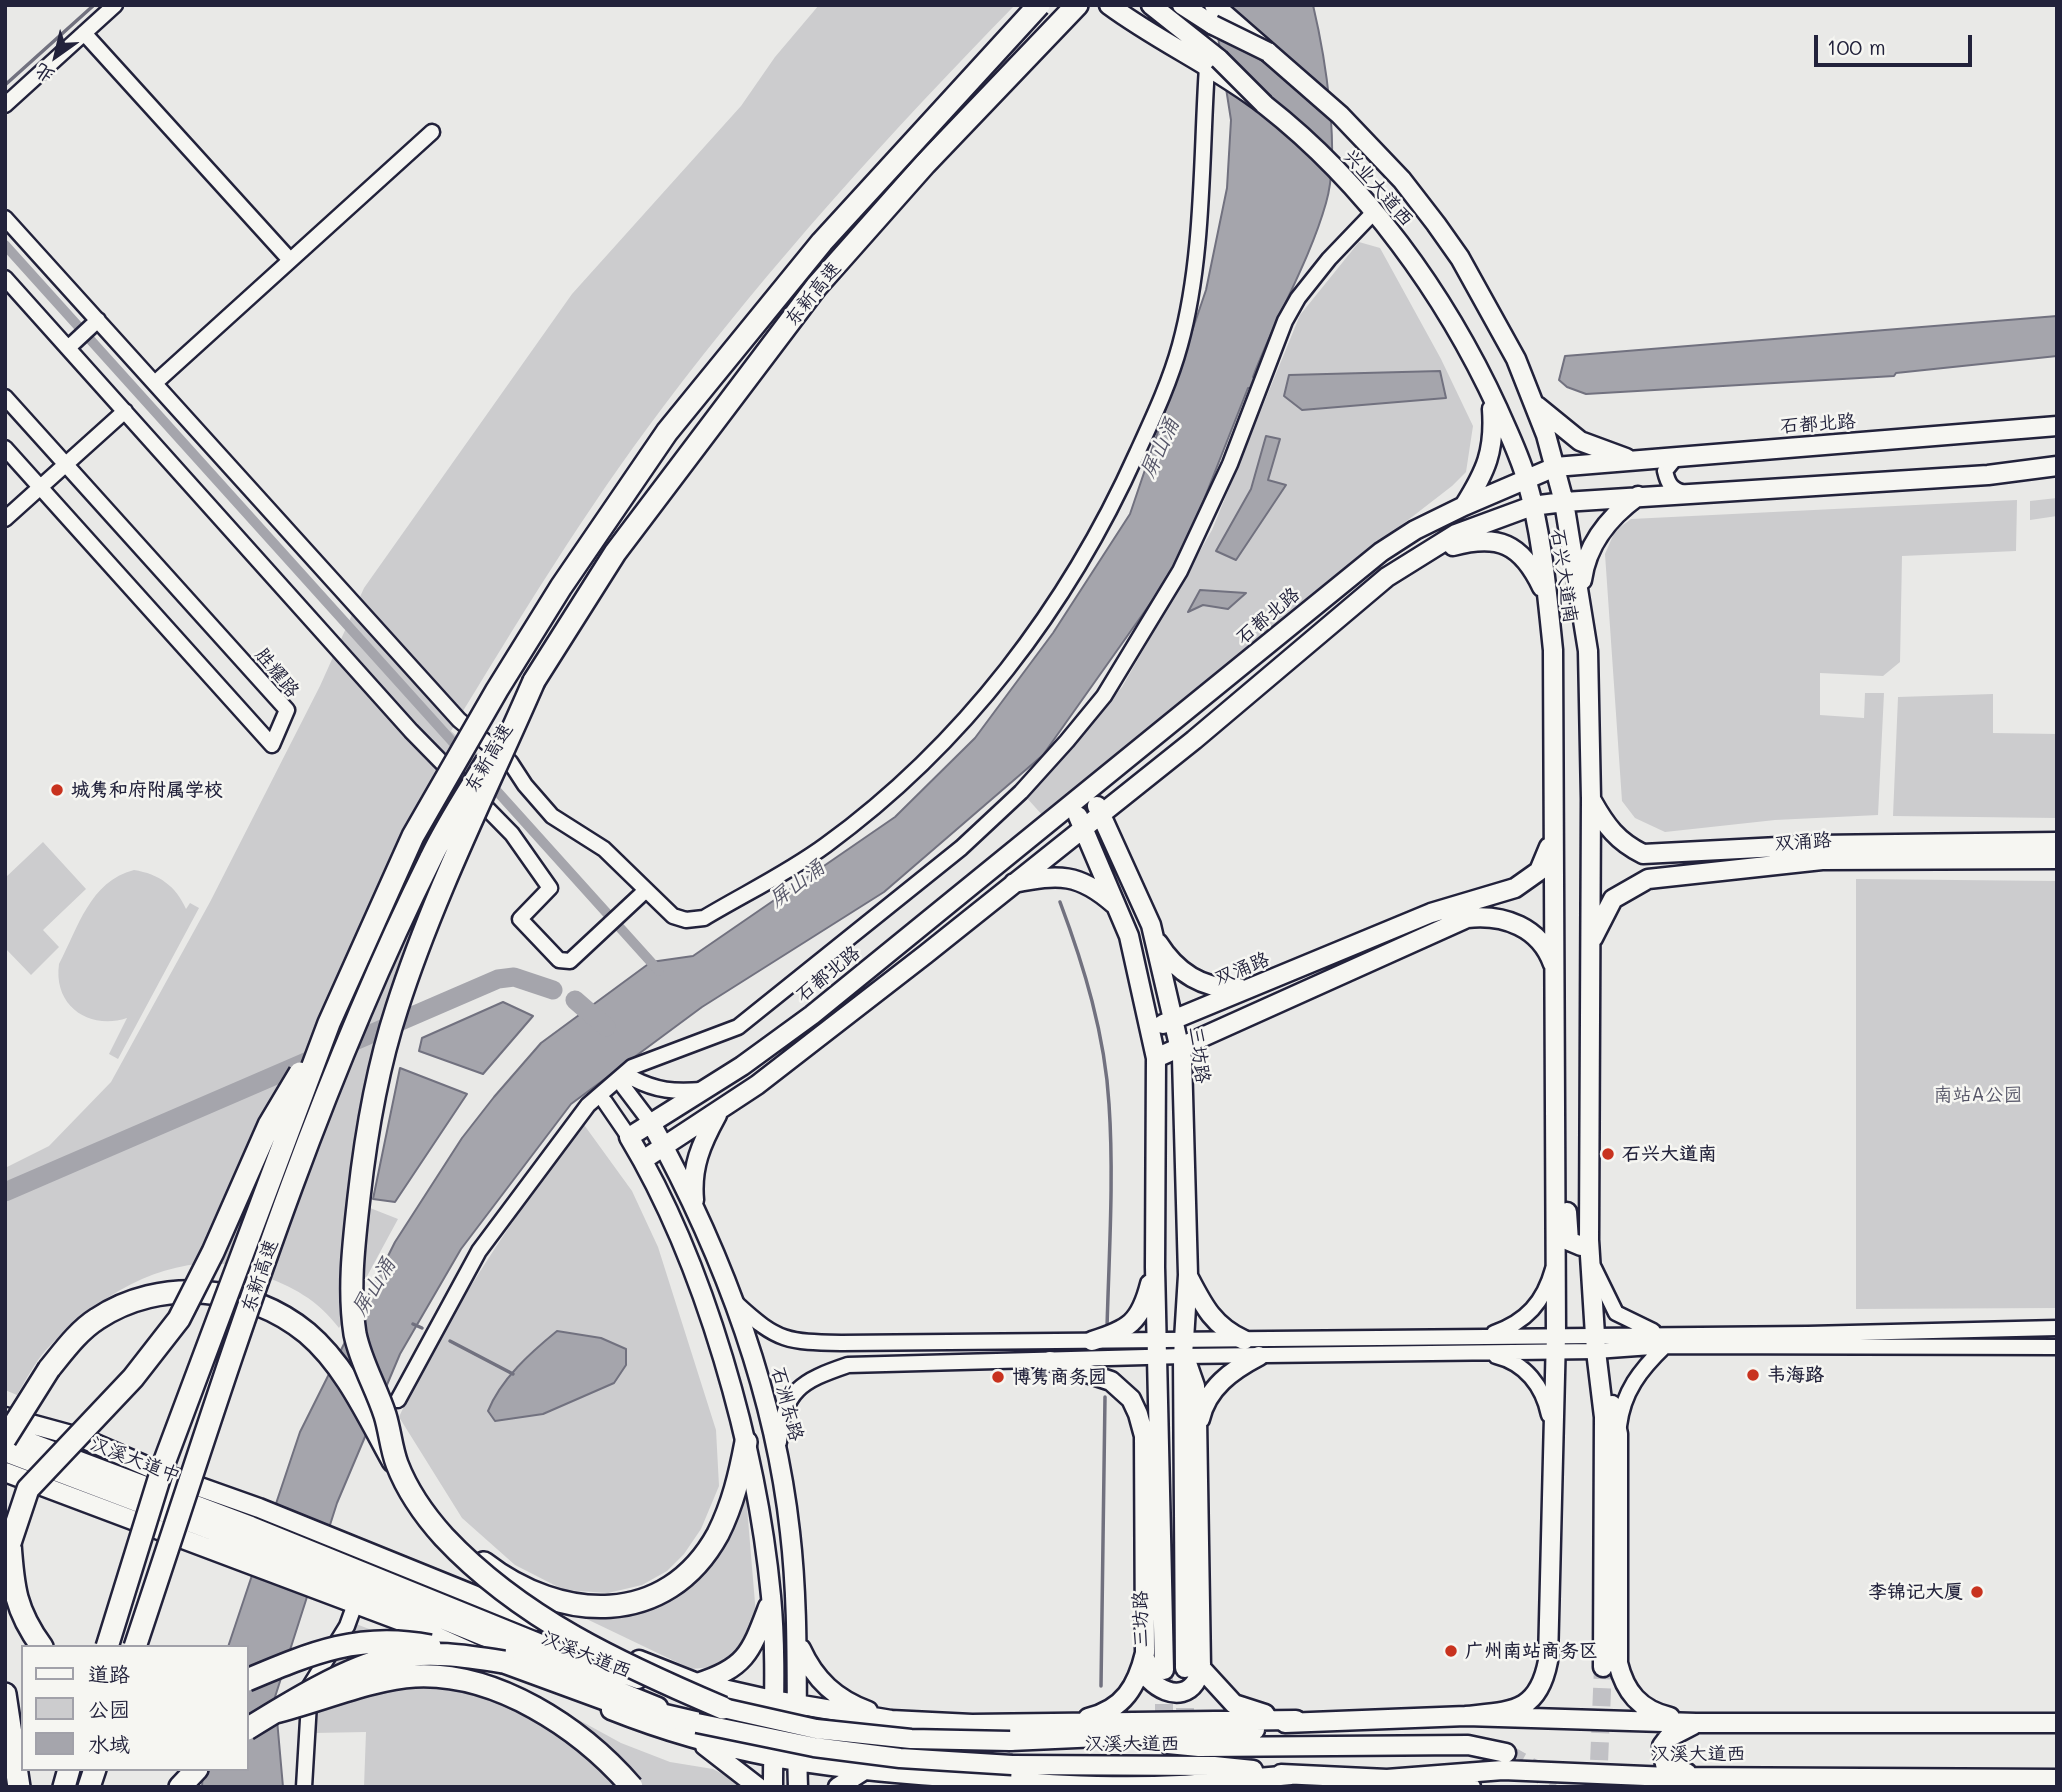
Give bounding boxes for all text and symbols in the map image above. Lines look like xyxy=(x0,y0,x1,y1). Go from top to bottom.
north arrow xyxy=(21,21,91,91)
scale bar xyxy=(1817,21,1974,65)
text: 100 m xyxy=(1827,33,1886,60)
text: 北 xyxy=(29,58,59,90)
street label: 兴业大道西 xyxy=(1338,145,1418,231)
street label: 东新高速 xyxy=(780,257,846,331)
street label: 石都北路 xyxy=(1779,410,1857,438)
water label: 屏山涌 xyxy=(1135,414,1185,482)
street label: 石兴大道南 xyxy=(1546,527,1582,625)
street label: 石都北路 xyxy=(1232,583,1304,649)
street label: 胜耀路 xyxy=(250,644,304,702)
street label: 东新高速 xyxy=(460,719,518,797)
place label: 城隽和府附属学校 xyxy=(71,779,223,801)
marker: 城隽和府附属学校 xyxy=(49,782,65,798)
street label: 双涌路 xyxy=(1774,829,1832,855)
water label: 屏山涌 xyxy=(764,855,830,913)
street label: 石都北路 xyxy=(791,941,865,1007)
street label: 双涌路 xyxy=(1211,948,1273,990)
street label: 三坊路 xyxy=(1184,1025,1214,1085)
park label: 南站A公园 xyxy=(1933,1084,2023,1106)
place label: 石兴大道南 xyxy=(1622,1143,1717,1165)
marker: 石兴大道南 xyxy=(1600,1146,1616,1162)
street label: 东新高速 xyxy=(237,1236,283,1316)
water label: 屏山涌 xyxy=(347,1254,401,1320)
street label: 石洲东路 xyxy=(766,1364,808,1444)
place label: 韦海路 xyxy=(1767,1364,1824,1386)
place label: 博隽商务园 xyxy=(1012,1366,1107,1388)
marker: 韦海路 xyxy=(1745,1367,1761,1383)
marker: 博隽商务园 xyxy=(990,1369,1006,1385)
street label: 汉溪大道中 xyxy=(87,1432,183,1488)
place label: 李锦记大厦 xyxy=(1868,1581,1963,1603)
marker: 李锦记大厦 xyxy=(1969,1584,1985,1600)
street label: 三坊路 xyxy=(1129,1590,1153,1648)
street label: 汉溪大道西 xyxy=(538,1627,634,1683)
place label: 广州南站商务区 xyxy=(1465,1640,1598,1662)
marker: 广州南站商务区 xyxy=(1443,1643,1459,1659)
legend xyxy=(21,1645,248,1771)
text: 道路 xyxy=(88,1660,130,1687)
text: 公园 xyxy=(88,1695,130,1722)
text: 水域 xyxy=(88,1730,130,1757)
street label: 汉溪大道西 xyxy=(1085,1733,1179,1755)
street label: 汉溪大道西 xyxy=(1651,1743,1745,1765)

